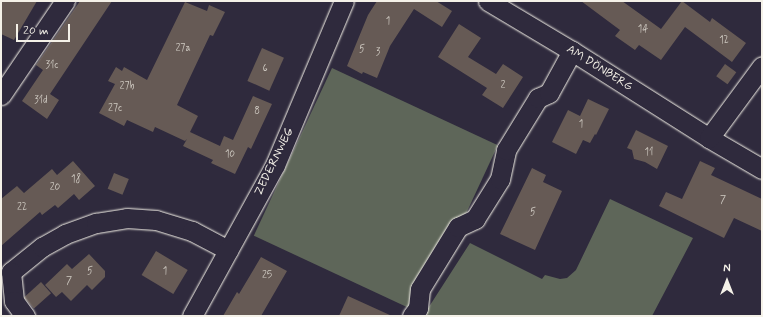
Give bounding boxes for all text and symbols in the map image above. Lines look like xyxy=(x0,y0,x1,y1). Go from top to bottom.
scale bar xyxy=(18,16,72,42)
house number: 1 xyxy=(386,16,390,28)
text: 20 m xyxy=(23,23,49,39)
house number: 14 xyxy=(638,24,648,36)
house number: 12 xyxy=(719,35,729,47)
house number: 27a xyxy=(175,43,191,55)
street label: AM DÖNBERG xyxy=(563,43,635,95)
house number: 5 xyxy=(359,44,365,56)
house number: 3 xyxy=(376,47,380,59)
house number: 31c xyxy=(46,60,58,72)
house number: 6 xyxy=(262,63,268,75)
house number: 2 xyxy=(501,80,505,92)
house number: 27b xyxy=(120,81,134,93)
house number: 31d xyxy=(34,95,48,107)
house number: 27c xyxy=(108,103,122,115)
house number: 8 xyxy=(254,106,260,118)
house number: 1 xyxy=(579,119,583,131)
street label: ZEDERNWEG xyxy=(252,126,298,198)
house number: 11 xyxy=(645,147,653,159)
house number: 10 xyxy=(225,149,235,161)
house number: 18 xyxy=(71,174,81,186)
house number: 20 xyxy=(50,182,60,194)
house number: 7 xyxy=(720,195,726,207)
house number: 22 xyxy=(17,202,27,214)
house number: 5 xyxy=(530,207,536,219)
north arrow xyxy=(707,261,747,301)
text: N xyxy=(723,262,731,276)
house number: 5 xyxy=(87,266,93,278)
house number: 1 xyxy=(163,266,167,278)
house number: 25 xyxy=(262,270,272,282)
house number: 7 xyxy=(66,276,72,288)

